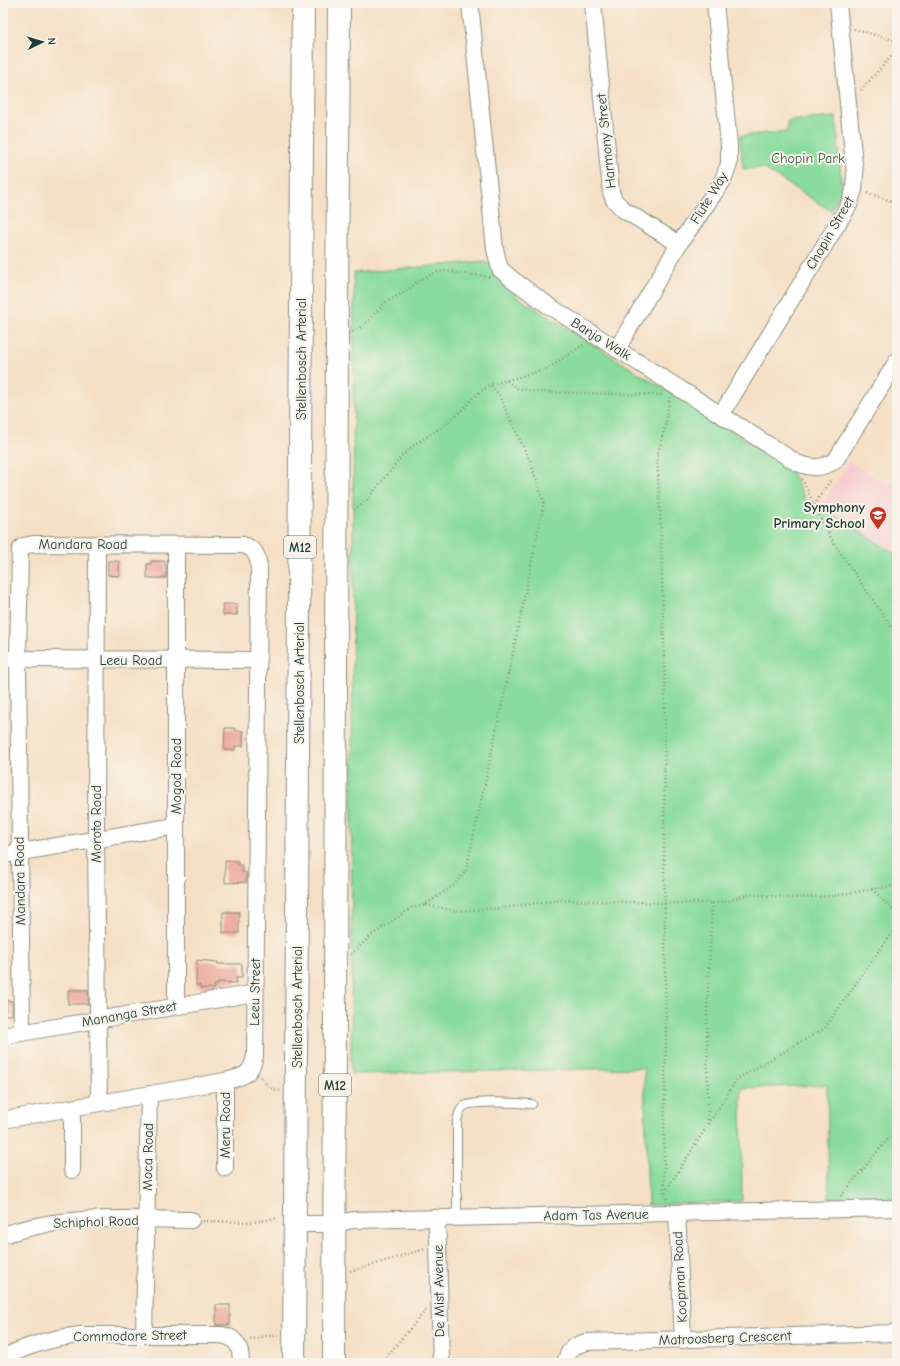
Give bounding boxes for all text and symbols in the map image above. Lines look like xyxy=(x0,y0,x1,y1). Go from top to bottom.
north arrow xyxy=(22,22,62,62)
text: N xyxy=(45,37,58,45)
street label: Harmony Street xyxy=(592,92,619,189)
park label: Chopin Park xyxy=(771,150,845,167)
street label: Flute Way xyxy=(686,168,732,227)
street label: Chopin Street xyxy=(802,193,858,273)
street label: Stellenbosch Arterial xyxy=(293,298,310,420)
street label: Banjo Walk xyxy=(568,314,634,364)
place label: Symphony Primary School xyxy=(774,499,866,532)
school or university icon: Symphony Primary School xyxy=(868,505,888,530)
street label: Mandara Road xyxy=(39,536,127,553)
road number: M12 xyxy=(284,536,316,558)
street label: Stellenbosch Arterial xyxy=(291,622,308,744)
street label: Leeu Road xyxy=(100,652,162,669)
street label: Mogod Road xyxy=(168,738,185,814)
street label: Moroto Road xyxy=(88,785,105,863)
street label: Mandara Road xyxy=(11,836,29,926)
street label: Stellenbosch Arterial xyxy=(289,946,306,1068)
street label: Leeu Street xyxy=(246,957,264,1026)
street label: Mananga Street xyxy=(80,997,179,1031)
road number: M12 xyxy=(319,1074,351,1096)
street label: Meru Road xyxy=(217,1092,234,1158)
street label: Moca Road xyxy=(139,1123,157,1191)
street label: Adam Tas Avenue xyxy=(543,1206,649,1224)
street label: Schiphol Road xyxy=(53,1212,139,1232)
street label: Koopman Road xyxy=(669,1231,691,1323)
street label: De Mist Avenue xyxy=(430,1245,448,1337)
street label: Commodore Street xyxy=(73,1326,188,1345)
street label: Matroosberg Crescent xyxy=(658,1327,793,1349)

